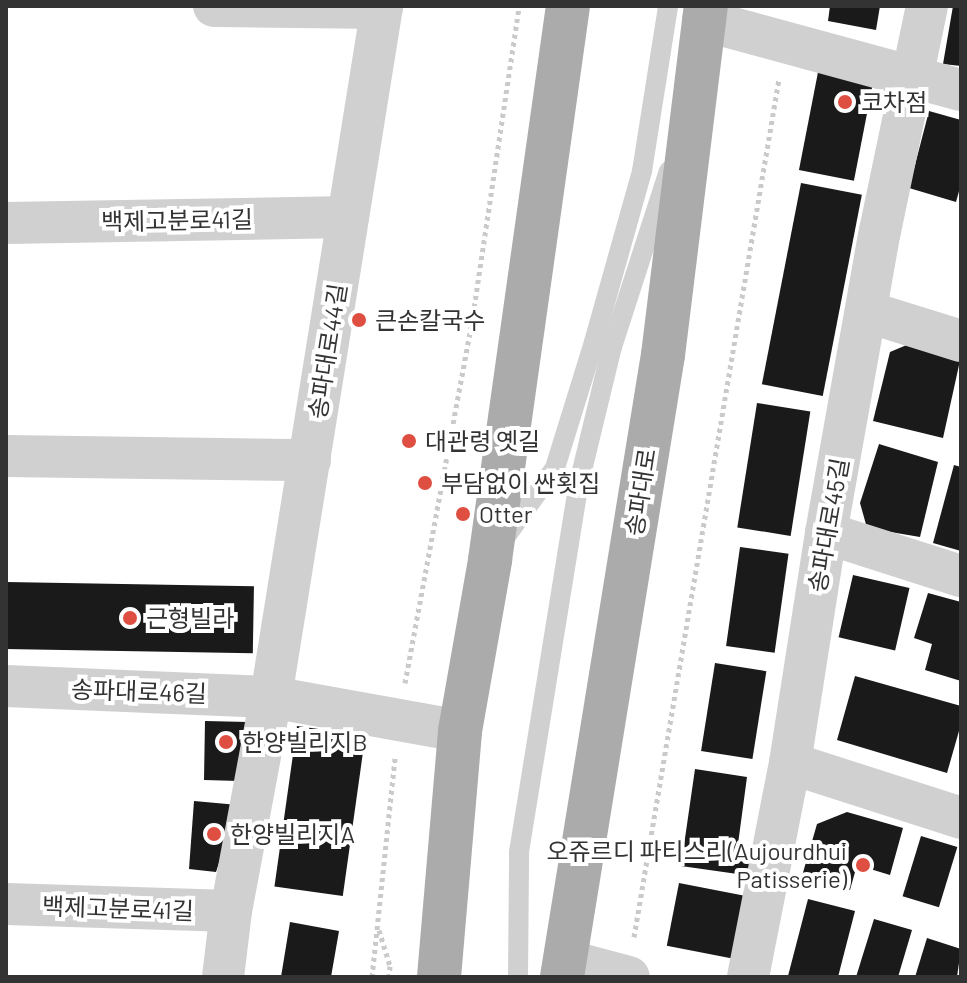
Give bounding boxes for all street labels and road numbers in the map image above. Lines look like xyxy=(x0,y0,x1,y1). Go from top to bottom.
street label: 백제고분로41길 xyxy=(101,204,253,236)
street label: 송파대로44길 xyxy=(302,281,352,421)
street label: 송파대로 xyxy=(619,446,661,538)
street label: 송파대로45길 xyxy=(802,456,854,594)
street label: 송파대로46길 xyxy=(71,674,207,708)
street label: 백제고분로41길 xyxy=(42,891,194,925)

